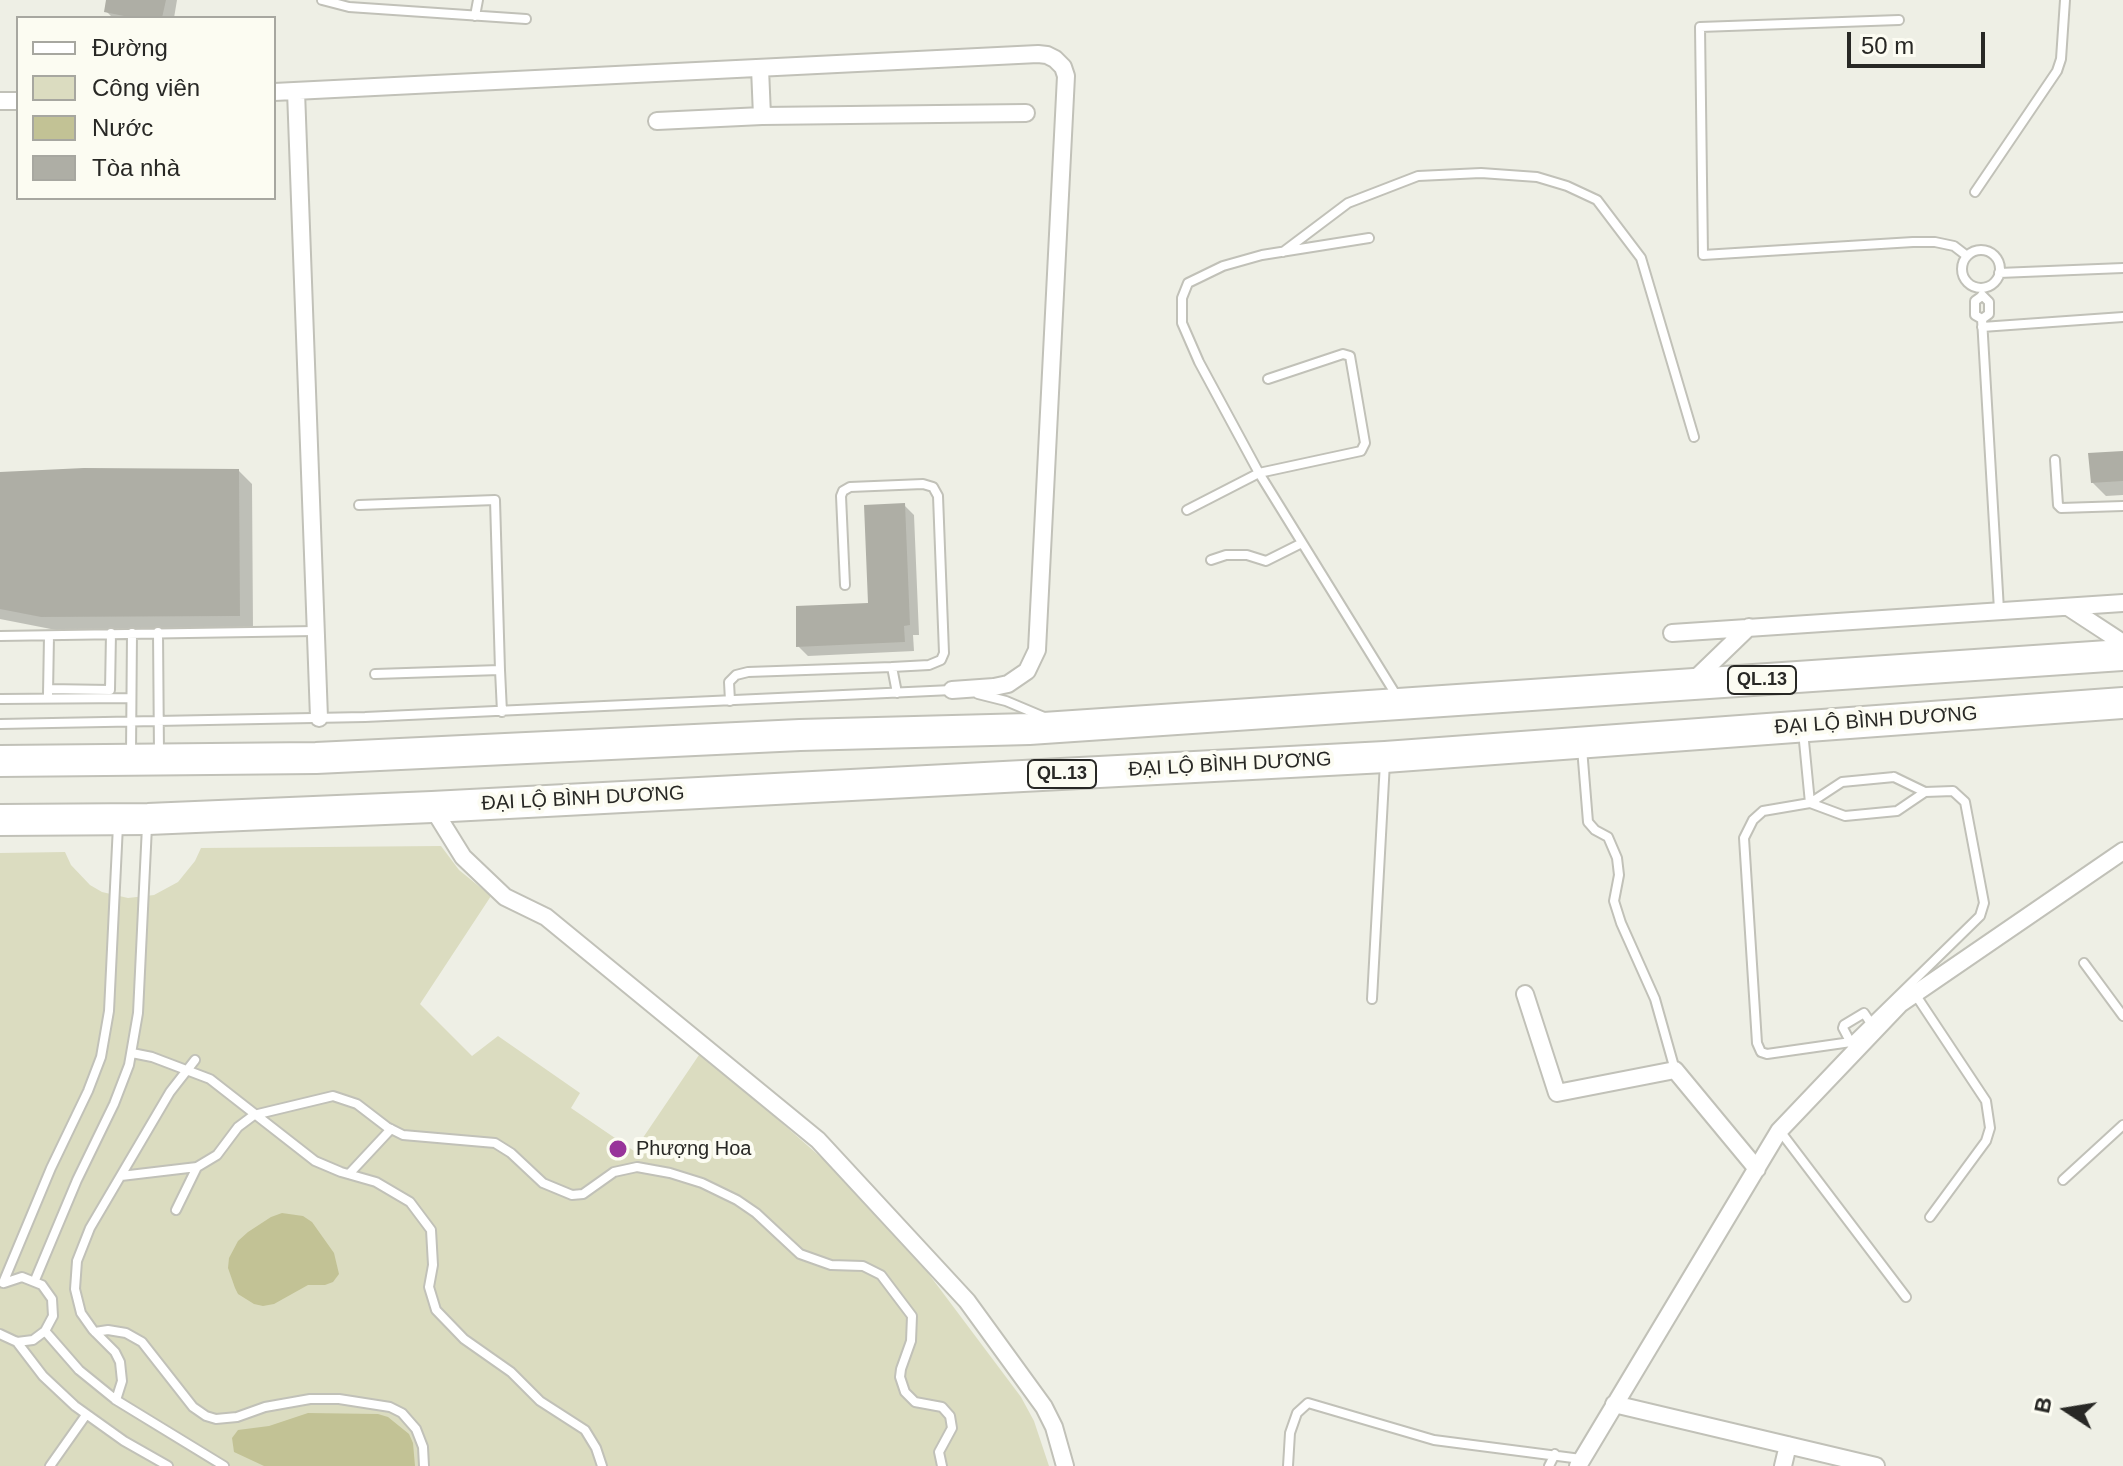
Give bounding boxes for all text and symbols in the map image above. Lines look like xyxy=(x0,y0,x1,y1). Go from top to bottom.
legend xyxy=(16,16,276,200)
scale bar xyxy=(1851,16,1989,66)
text: 50 m xyxy=(1861,32,1914,59)
text: Đường xyxy=(92,34,168,61)
text: Công viên xyxy=(92,74,200,101)
text: Nước xyxy=(92,114,153,141)
text: Tòa nhà xyxy=(92,154,180,181)
road number: QL.13 xyxy=(1728,666,1796,694)
street label: ĐẠI LỘ BÌNH DƯƠNG xyxy=(1774,702,1978,740)
street label: ĐẠI LỘ BÌNH DƯƠNG xyxy=(1128,748,1332,782)
road number: QL.13 xyxy=(1028,760,1096,788)
street label: ĐẠI LỘ BÌNH DƯƠNG xyxy=(481,782,685,816)
place label: Phượng Hoa xyxy=(636,1137,751,1161)
marker: Phượng Hoa xyxy=(607,1138,629,1160)
north arrow xyxy=(2027,1370,2107,1450)
text: B xyxy=(2029,1395,2057,1415)

